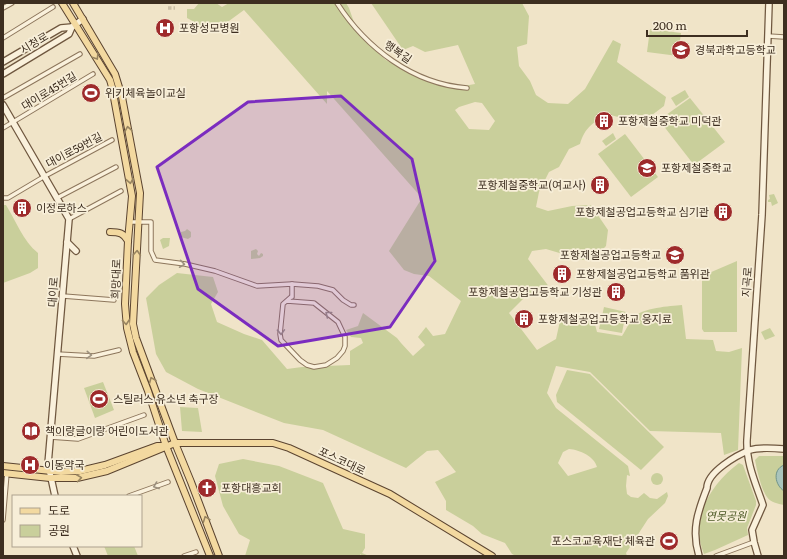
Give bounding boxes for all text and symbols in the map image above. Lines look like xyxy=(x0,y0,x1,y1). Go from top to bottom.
scale bar xyxy=(647,12,747,38)
text: 200 m xyxy=(653,16,687,34)
hospital icon: 포항성모병원 xyxy=(154,17,176,39)
place label: 포항성모병원 xyxy=(179,19,240,35)
street label: 시청로 xyxy=(16,27,51,57)
street label: 행복길 xyxy=(381,36,416,66)
school or university icon: 경북과학고등학교 xyxy=(670,39,692,61)
place label: 경북과학고등학교 xyxy=(695,41,776,57)
one-way arrow xyxy=(91,53,99,60)
street label: 대이로45번길 xyxy=(18,67,79,113)
sports icon: 위키체육놀이교실 xyxy=(80,82,102,104)
place label: 위키체육놀이교실 xyxy=(105,84,186,100)
building icon: 포항제철중학교 미덕관 xyxy=(593,110,615,132)
place label: 포항제철중학교 미덕관 xyxy=(618,112,721,128)
one-way arrow xyxy=(125,125,133,132)
street label: 대이로59번길 xyxy=(42,128,105,171)
school or university icon: 포항제철중학교 xyxy=(636,157,658,179)
place label: 포항제철중학교 xyxy=(661,159,732,175)
building icon: 포항제철중학교(여교사) xyxy=(589,174,611,196)
place label: 포항제철중학교(여교사) xyxy=(477,176,586,192)
one-way arrow xyxy=(126,178,134,184)
building icon: 이정로하스 xyxy=(11,197,33,219)
place label: 이정로하스 xyxy=(36,199,87,215)
building icon: 포항제철공업고등학교 심기관 xyxy=(712,201,734,223)
place label: 포항제철공업고등학교 심기관 xyxy=(575,203,709,219)
school or university icon: 포항제철공업고등학교 xyxy=(664,244,686,266)
place label: 포항제철공업고등학교 xyxy=(560,246,661,262)
one-way arrow xyxy=(132,250,141,257)
street label: 희망대로 xyxy=(106,258,124,299)
one-way arrow xyxy=(179,259,186,268)
building icon: 포항제철공업고등학교 품위관 xyxy=(551,263,573,285)
place label: 포항제철공업고등학교 품위관 xyxy=(576,265,710,281)
street label: 지곡로 xyxy=(737,266,755,298)
street label: 대이로 xyxy=(43,276,61,308)
building icon: 포항제철공업고등학교 기성관 xyxy=(605,281,627,303)
place label: 포항제철공업고등학교 기성관 xyxy=(468,283,602,299)
building icon: 포항제철공업고등학교 웅지료 xyxy=(513,308,535,330)
place label: 포항제철공업고등학교 웅지료 xyxy=(538,310,672,326)
one-way arrow xyxy=(326,311,333,318)
one-way arrow xyxy=(122,319,131,325)
one-way arrow xyxy=(277,329,285,335)
one-way arrow xyxy=(85,351,92,360)
one-way arrow xyxy=(148,377,156,384)
sports icon: 스틸러스 유소년 축구장 xyxy=(88,388,110,410)
place label: 스틸러스 유소년 축구장 xyxy=(113,390,219,406)
library icon: 책이랑글이랑 어린이도서관 xyxy=(20,420,42,442)
place label: 책이랑글이랑 어린이도서관 xyxy=(45,422,169,438)
street label: 포스코대로 xyxy=(316,442,369,478)
hospital icon: 이동약국 xyxy=(19,454,41,476)
place label: 이동약국 xyxy=(44,456,84,472)
one-way arrow xyxy=(76,474,82,483)
church icon: 포항대흥교회 xyxy=(196,477,218,499)
place label: 포항대흥교회 xyxy=(221,479,282,495)
one-way arrow xyxy=(153,482,160,490)
legend xyxy=(12,495,142,547)
text: 도로 xyxy=(48,501,70,519)
park label: 연못공원 xyxy=(706,507,747,523)
one-way arrow xyxy=(202,516,210,523)
text: 공원 xyxy=(48,521,70,539)
sports icon: 포스코교육재단 체육관 xyxy=(658,530,680,552)
place label: 포스코교육재단 체육관 xyxy=(552,532,655,548)

